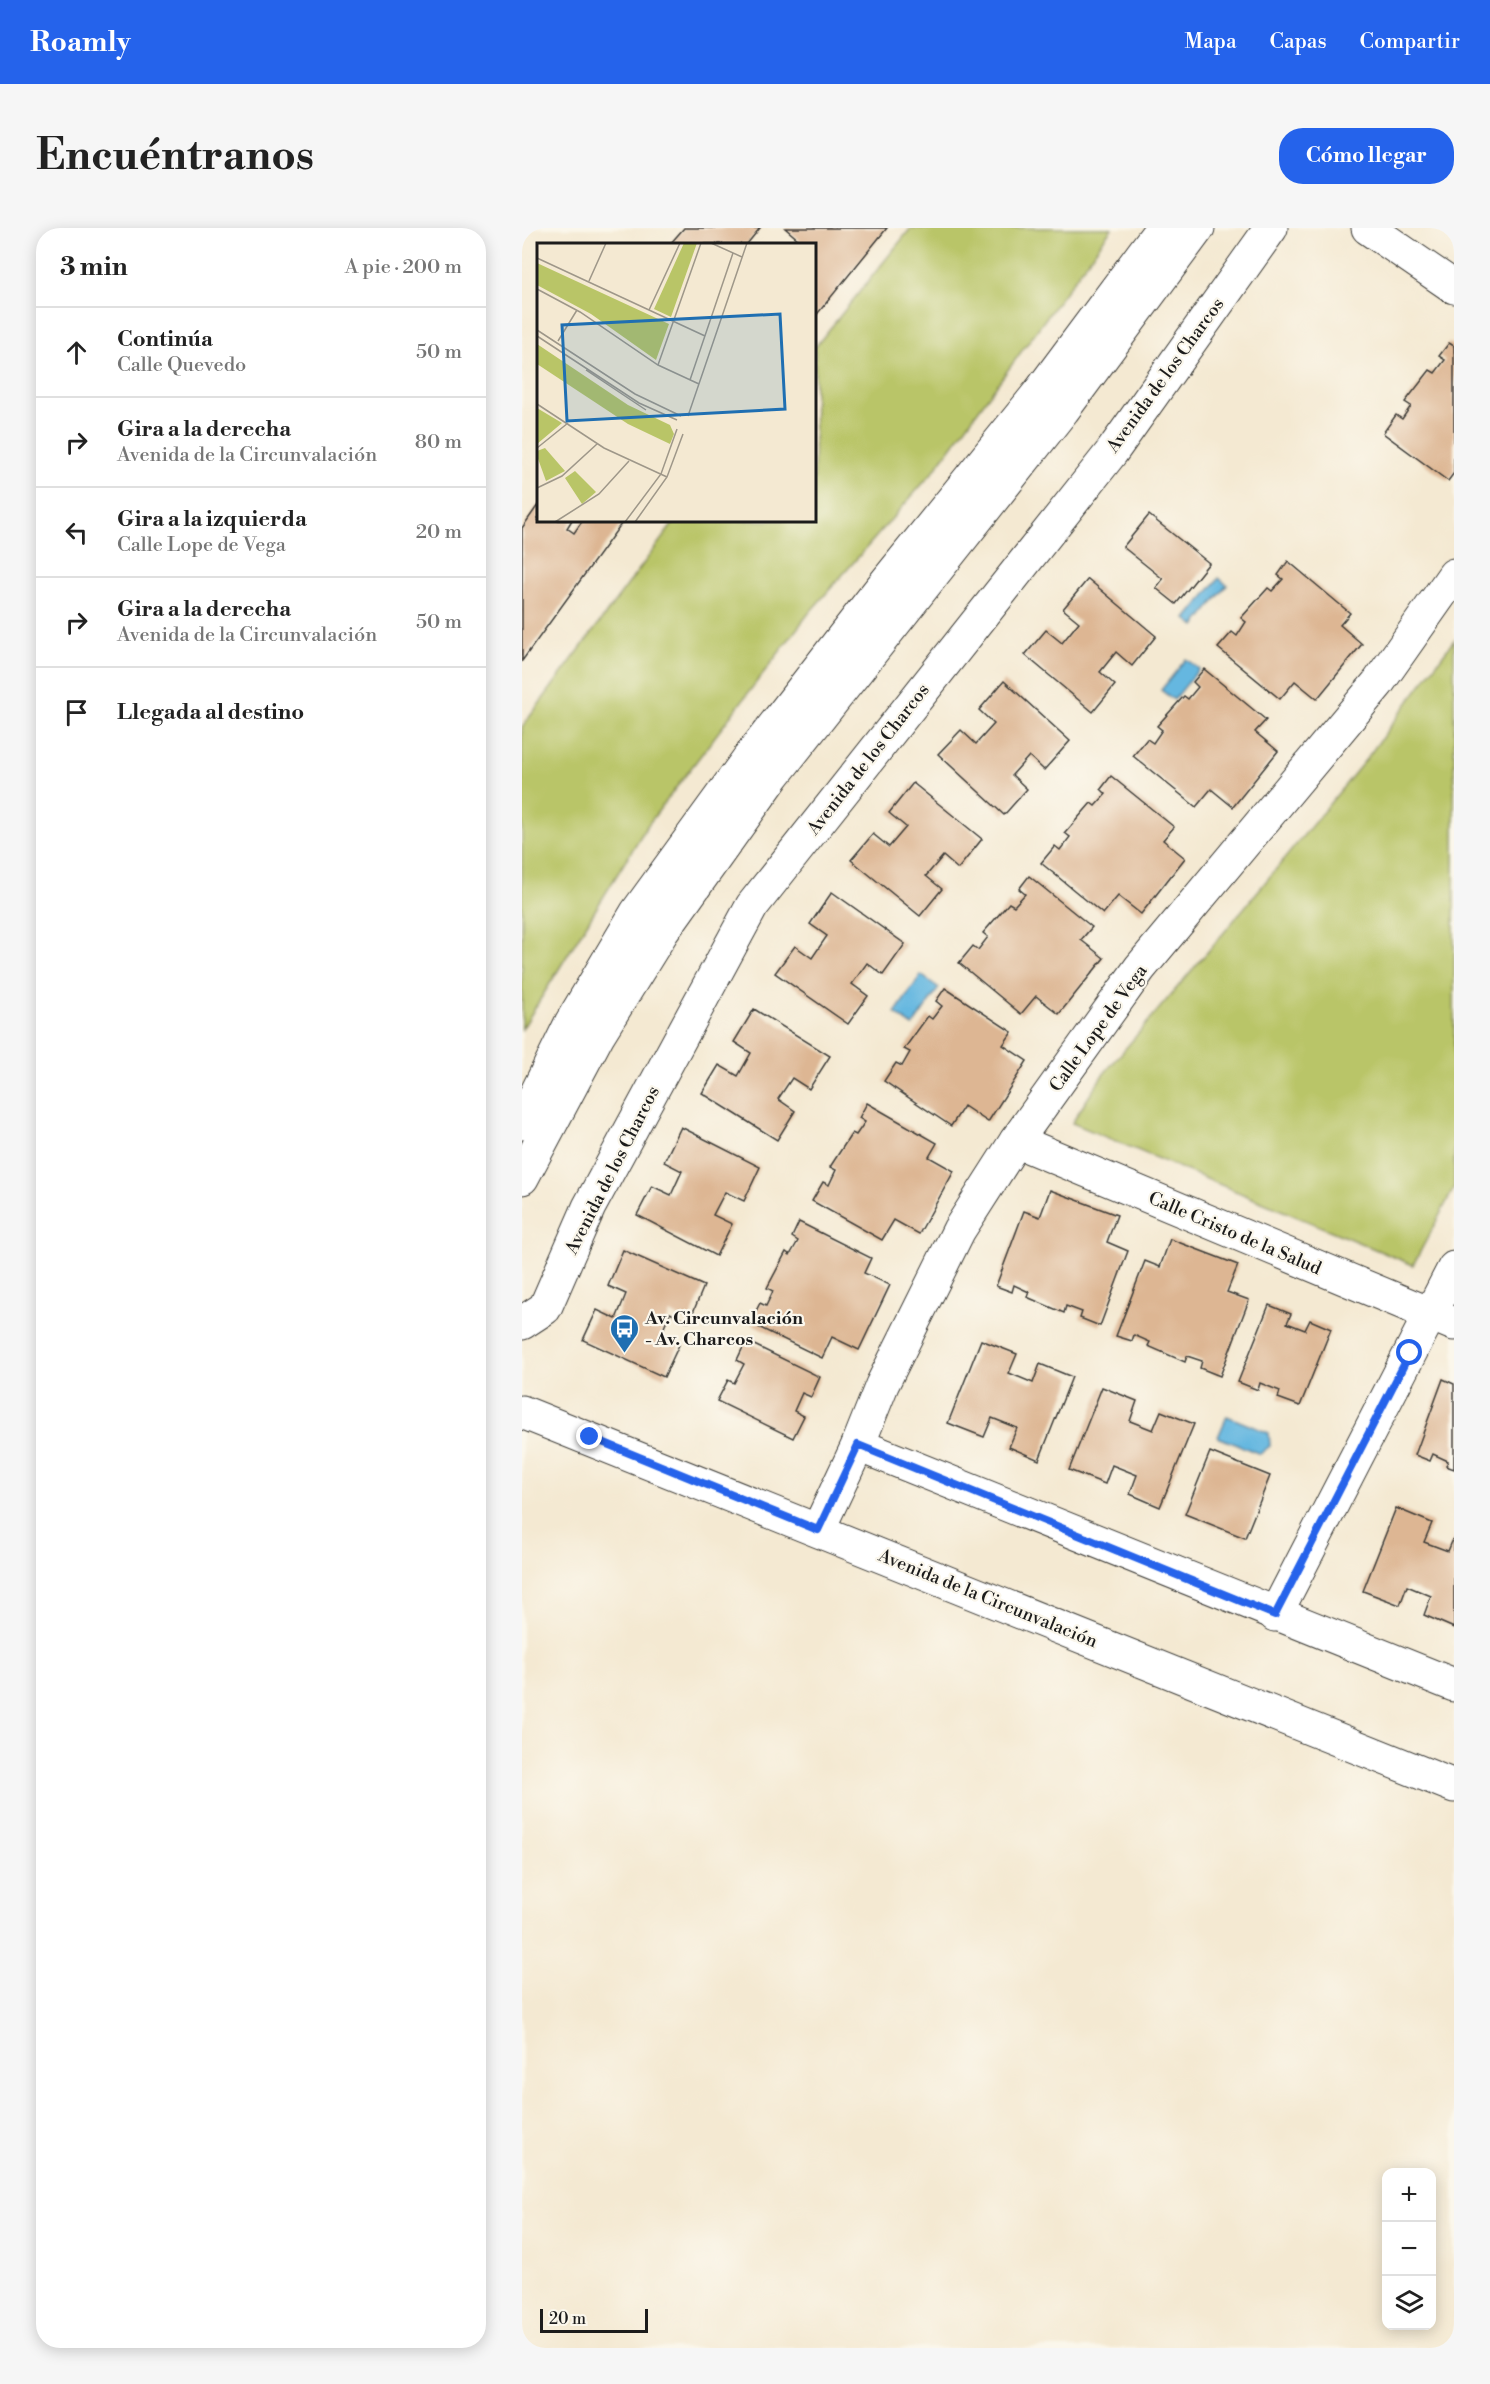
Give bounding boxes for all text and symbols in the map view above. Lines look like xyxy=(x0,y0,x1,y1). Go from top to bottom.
text: Roamly xyxy=(30,25,131,60)
text: Mapa xyxy=(1185,29,1237,55)
text: Capas xyxy=(1270,29,1327,55)
text: Compartir xyxy=(1360,29,1460,55)
button: Cómo llegar xyxy=(1279,128,1454,184)
text: Encuéntranos xyxy=(36,130,314,183)
inset map xyxy=(537,243,816,522)
text: 3 min xyxy=(60,251,128,283)
text: A pie · 200 m xyxy=(345,255,462,280)
street label: Avenida de los Charcos xyxy=(1101,293,1229,458)
text: Continúa xyxy=(117,326,213,353)
icon: ahead xyxy=(60,336,93,369)
text: 50 m xyxy=(416,340,462,365)
text: Calle Quevedo xyxy=(117,353,246,378)
text: Gira a la derecha xyxy=(117,416,291,443)
icon: right xyxy=(60,426,93,459)
text: 80 m xyxy=(415,430,462,455)
text: Avenida de la Circunvalación xyxy=(117,443,377,468)
text: Gira a la izquierda xyxy=(117,506,307,533)
icon: left xyxy=(60,516,93,549)
text: 20 m xyxy=(416,520,462,545)
text: Calle Lope de Vega xyxy=(117,533,286,558)
text: Gira a la derecha xyxy=(117,596,291,623)
icon: right xyxy=(60,606,93,639)
text: 50 m xyxy=(416,610,462,635)
text: Avenida de la Circunvalación xyxy=(117,623,377,648)
street label: Avenida de los Charcos xyxy=(801,679,935,840)
icon: arrive xyxy=(60,696,93,729)
text: Llegada al destino xyxy=(117,699,304,726)
street label: Calle Lope de Vega xyxy=(1044,959,1153,1097)
street label: Avenida de los Charcos xyxy=(560,1082,665,1259)
street label: Calle Cristo de la Salud xyxy=(1145,1187,1326,1281)
place label: Av. Circunvalación - Av. Charcos xyxy=(644,1307,803,1351)
bus stop icon: Av. Circunvalación - Av. Charcos xyxy=(608,1312,640,1354)
route start xyxy=(1396,1339,1422,1365)
route end xyxy=(576,1423,602,1449)
street label: Avenida de la Circunvalación xyxy=(874,1544,1101,1653)
map controls xyxy=(1382,2168,1436,2330)
button: + xyxy=(1382,2168,1436,2222)
button: − xyxy=(1382,2222,1436,2276)
button: layers xyxy=(1382,2276,1436,2330)
scale bar xyxy=(540,2306,648,2334)
text: 20 m xyxy=(549,2309,586,2329)

